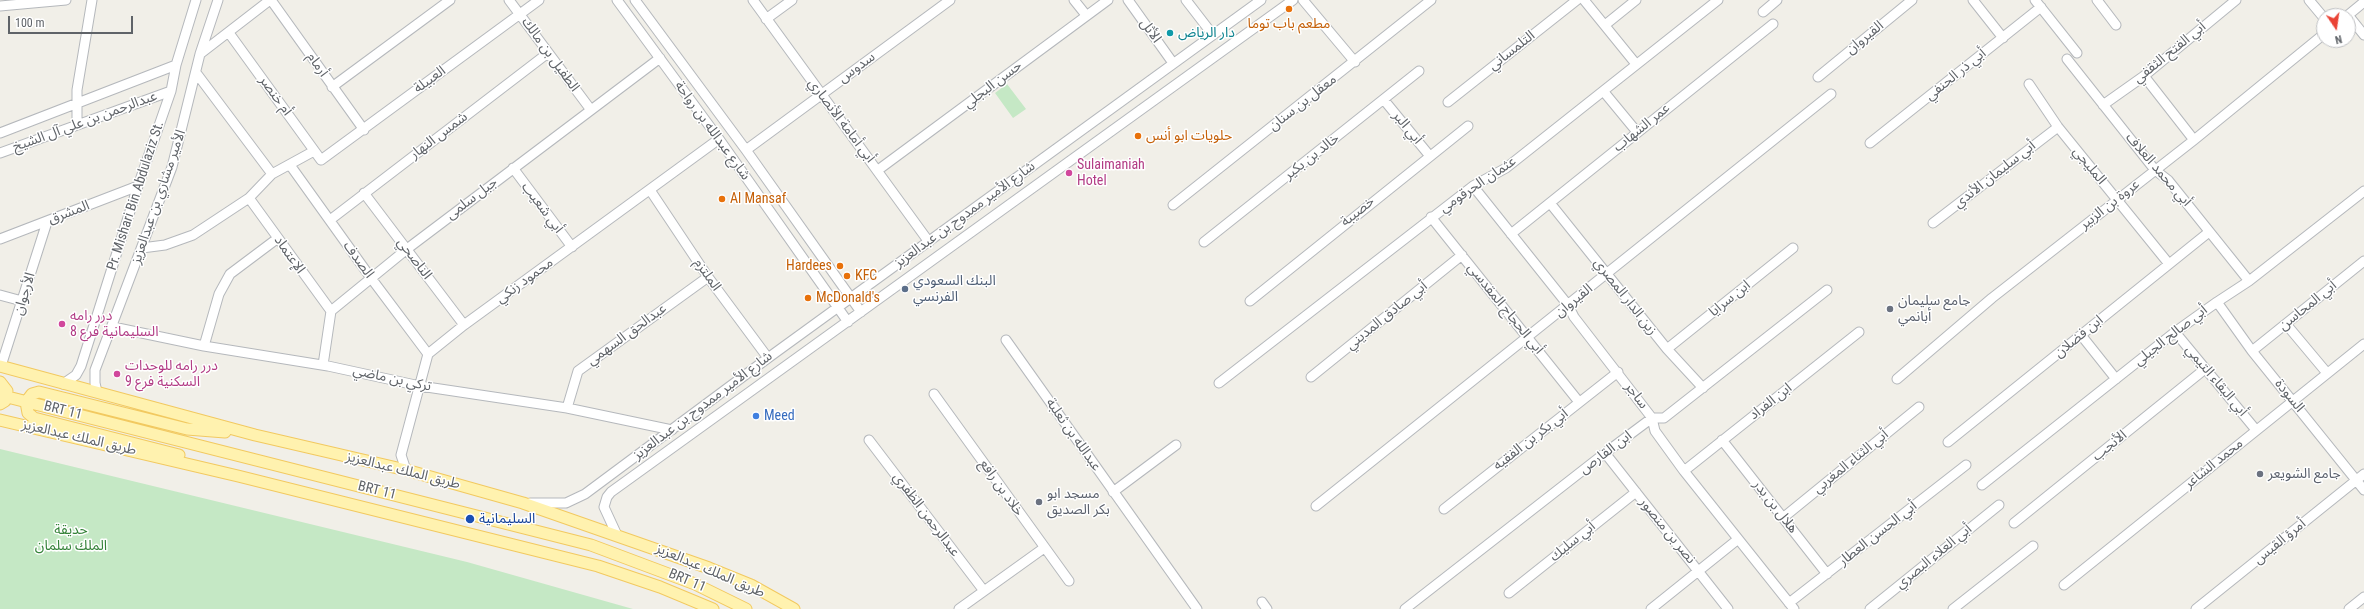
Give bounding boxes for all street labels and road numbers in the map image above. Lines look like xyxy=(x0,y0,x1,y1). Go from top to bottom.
street label: الطفيل بن مالك xyxy=(517,15,583,95)
street label: الأثل xyxy=(1136,16,1164,46)
street label: القيروان xyxy=(1843,18,1887,58)
street label: أبي الفتح الثقفي xyxy=(2130,19,2210,87)
street label: التلمساني xyxy=(1485,28,1539,74)
street label: أبي ذر الحنفي xyxy=(1922,45,1990,105)
street label: سدوس xyxy=(835,49,879,87)
street label: أرمام xyxy=(303,50,331,80)
street label: حسن البجلي xyxy=(960,58,1026,112)
street label: العبيلة xyxy=(411,63,449,97)
street label: معقل بن سنان xyxy=(1266,71,1340,135)
street label: أم خنصر xyxy=(255,73,295,119)
street label: أبي أمامة الأنصاري xyxy=(804,76,878,166)
street label: شارع عبدالله بن رواحة xyxy=(671,78,753,184)
street label: عبدالرحمن بن علي آل الشيخ xyxy=(11,88,159,156)
street label: عمر الشهاب xyxy=(1610,100,1674,156)
street label: أبي البر xyxy=(1389,108,1425,148)
street label: شمس النهار xyxy=(407,109,471,163)
street label: Pr. Mishari Bin Abdulaziz St. xyxy=(104,119,168,273)
street label: الأمير مشاري بن عبدالعزيز xyxy=(128,128,190,266)
street label: خالد بن بكير xyxy=(1281,130,1343,184)
street label: أبي محمد العلاف xyxy=(2121,130,2195,210)
street label: أبي سليمان الأندي xyxy=(1951,138,2039,212)
street label: المليجي xyxy=(2069,144,2109,188)
street label: عثمان الحرقومي xyxy=(1437,153,1519,217)
street label: شارع الأمير ممدوح بن عبدالعزيز xyxy=(891,158,1039,272)
street label: جبل سلمى xyxy=(443,174,501,224)
street label: عروة بن الزبير xyxy=(2077,176,2143,234)
street label: أبي شعيب xyxy=(517,179,567,237)
street label: خصيبة xyxy=(1338,193,1378,231)
street label: المشرق xyxy=(46,197,92,229)
street label: الإعتماد xyxy=(270,233,308,277)
street label: الناصحي xyxy=(393,235,435,283)
street label: الصدف xyxy=(339,238,377,282)
street label: محمود زنكي xyxy=(493,255,557,307)
street label: الملتزم xyxy=(690,255,724,295)
street label: زين الدار المصري xyxy=(1590,255,1660,339)
street label: أبي الحجاج المقدسي xyxy=(1463,260,1547,358)
street label: الأرجوان xyxy=(11,271,39,317)
street label: ابن سرايا xyxy=(1706,277,1754,321)
street label: أبي صادق المديني xyxy=(1343,278,1431,354)
street label: أبي المحاسن xyxy=(2276,278,2340,334)
street label: القيروان xyxy=(1552,281,1596,321)
street label: عبدالحق السهمي xyxy=(584,301,670,369)
street label: أبي صالح الجيلي xyxy=(2131,302,2211,370)
street label: ابن فضلان xyxy=(2051,312,2107,362)
street label: أبي البقاء التيمي xyxy=(2181,342,2251,420)
street label: شارع الأمير ممدوح بن عبدالعزيز xyxy=(630,348,776,464)
street label: تركي بن ماضي xyxy=(351,362,433,396)
street label: السودة xyxy=(2271,376,2307,416)
street label: ساجر xyxy=(1621,379,1651,413)
street label: ابن الفراد xyxy=(1746,380,1796,424)
street label: عبدالله بن ثعلبة xyxy=(1042,395,1104,475)
street label: BRT 11 xyxy=(42,398,84,424)
street label: أبي بكر بن الفقيه xyxy=(1490,406,1572,474)
street label: طريق الملك عبدالعزيز xyxy=(20,417,138,459)
street label: أبي الثناء المغربي xyxy=(1810,426,1892,498)
street label: الأنجب xyxy=(2089,427,2131,465)
street label: ابن القارص xyxy=(1576,428,1636,478)
street label: محمد الشاعر xyxy=(2181,435,2247,493)
street label: طريق الملك عبدالعزيز xyxy=(344,449,462,493)
street label: خلاد بن رافع xyxy=(975,456,1027,520)
street label: عبدالرحمن الظفري xyxy=(889,470,963,560)
street label: هلال بن بدر xyxy=(1749,477,1801,537)
street label: BRT 11 xyxy=(356,478,398,504)
street label: نصر بن منصور xyxy=(1635,495,1699,567)
street label: أبي الحسن العطار xyxy=(1835,498,1921,570)
street label: أمرؤ القيس xyxy=(2250,516,2310,568)
street label: أبي سليك xyxy=(1547,519,1599,565)
street label: أبي العلاء البصري xyxy=(1892,521,1976,593)
street label: طريق الملك عبدالعزيز xyxy=(653,540,767,602)
street label: BRT 11 xyxy=(666,566,708,596)

